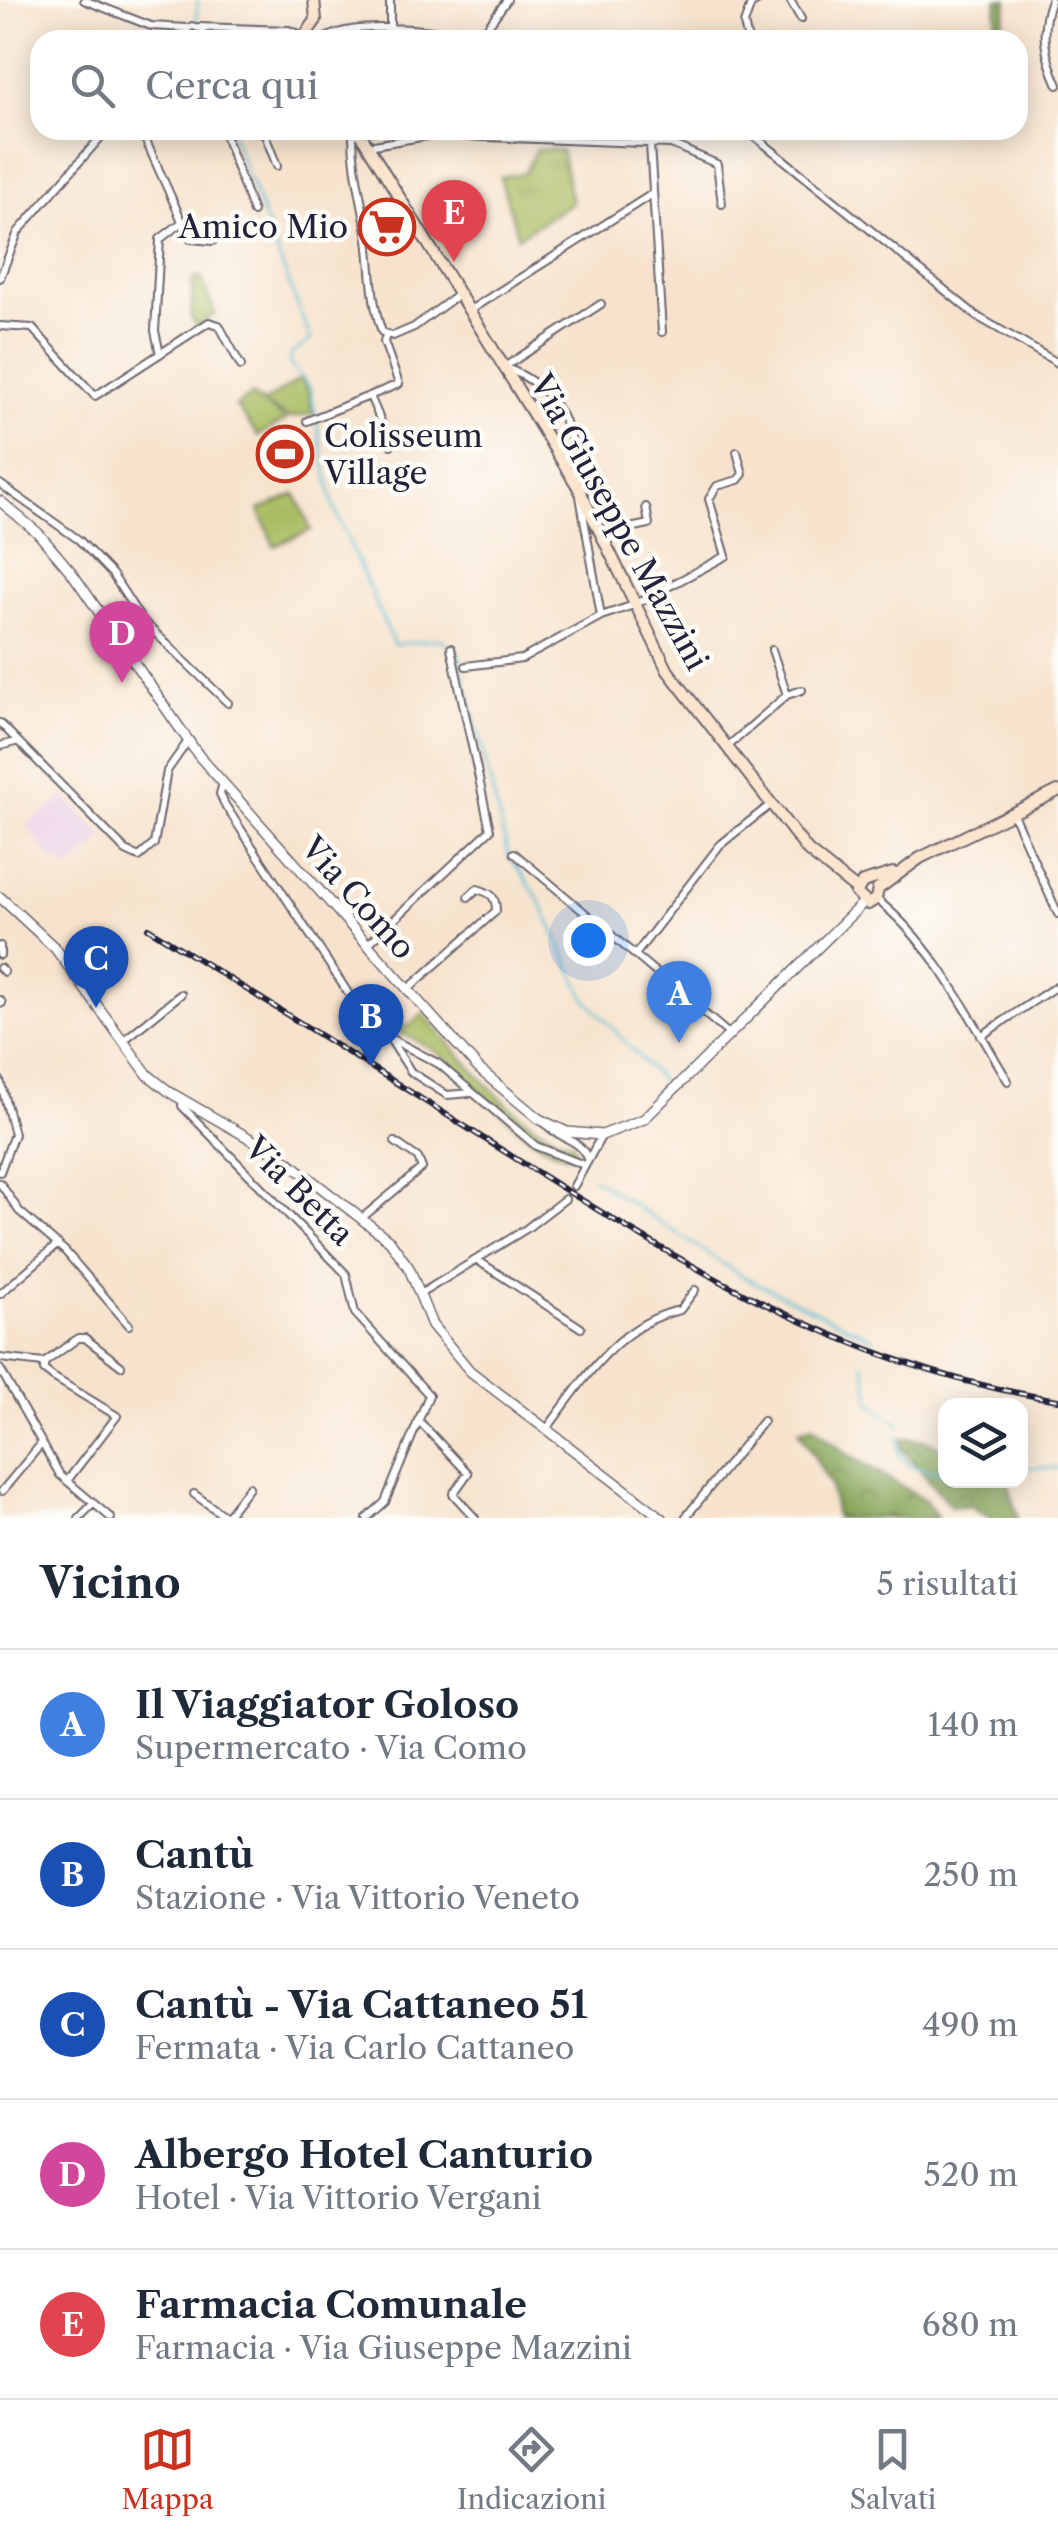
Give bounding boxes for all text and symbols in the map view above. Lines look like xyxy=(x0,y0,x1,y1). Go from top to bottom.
search box xyxy=(30,30,1028,140)
icon: search xyxy=(65,58,120,113)
text: Cerca qui xyxy=(145,62,319,109)
pin: E xyxy=(422,180,486,262)
supermarket icon: Amico Mio xyxy=(357,197,417,257)
place label: Amico Mio xyxy=(177,207,348,246)
street label: Via Giuseppe Mazzini xyxy=(521,366,717,677)
place label: Colisseum Village xyxy=(323,416,483,492)
sports icon: Colisseum Village xyxy=(255,424,315,484)
pin: D xyxy=(90,600,154,683)
street label: Via Como xyxy=(293,828,424,967)
your location xyxy=(563,915,614,966)
pin: C xyxy=(64,926,128,1008)
pin: A xyxy=(646,960,712,1043)
pin: B xyxy=(338,984,404,1066)
street label: Via Betta xyxy=(236,1127,362,1253)
map controls xyxy=(938,1398,1028,1488)
button: layers xyxy=(938,1398,1028,1488)
text: Vicino xyxy=(40,1557,181,1609)
text: 5 risultati xyxy=(876,1564,1018,1603)
text: Il Viaggiator Goloso xyxy=(135,1681,519,1728)
text: A xyxy=(60,1705,85,1744)
text: 140 m xyxy=(927,1705,1018,1744)
text: Supermercato · Via Como xyxy=(135,1728,527,1767)
text: Cantù xyxy=(135,1831,254,1878)
text: B xyxy=(61,1855,84,1894)
text: 250 m xyxy=(924,1855,1018,1894)
text: Stazione · Via Vittorio Veneto xyxy=(135,1878,580,1917)
text: Cantù - Via Cattaneo 51 xyxy=(135,1981,588,2028)
text: C xyxy=(60,2005,85,2044)
text: 490 m xyxy=(922,2005,1018,2044)
text: Fermata · Via Carlo Cattaneo xyxy=(135,2028,574,2067)
text: Albergo Hotel Canturio xyxy=(135,2131,593,2178)
text: D xyxy=(59,2155,86,2194)
text: 520 m xyxy=(924,2155,1018,2194)
text: Hotel · Via Vittorio Vergani xyxy=(135,2178,542,2217)
text: Farmacia Comunale xyxy=(135,2281,527,2328)
text: E xyxy=(61,2305,84,2344)
text: 680 m xyxy=(922,2305,1018,2344)
text: Farmacia · Via Giuseppe Mazzini xyxy=(135,2328,632,2367)
tab: Mappa xyxy=(122,2422,214,2516)
tab: Indicazioni xyxy=(457,2422,606,2516)
tab: Salvati xyxy=(849,2422,936,2516)

